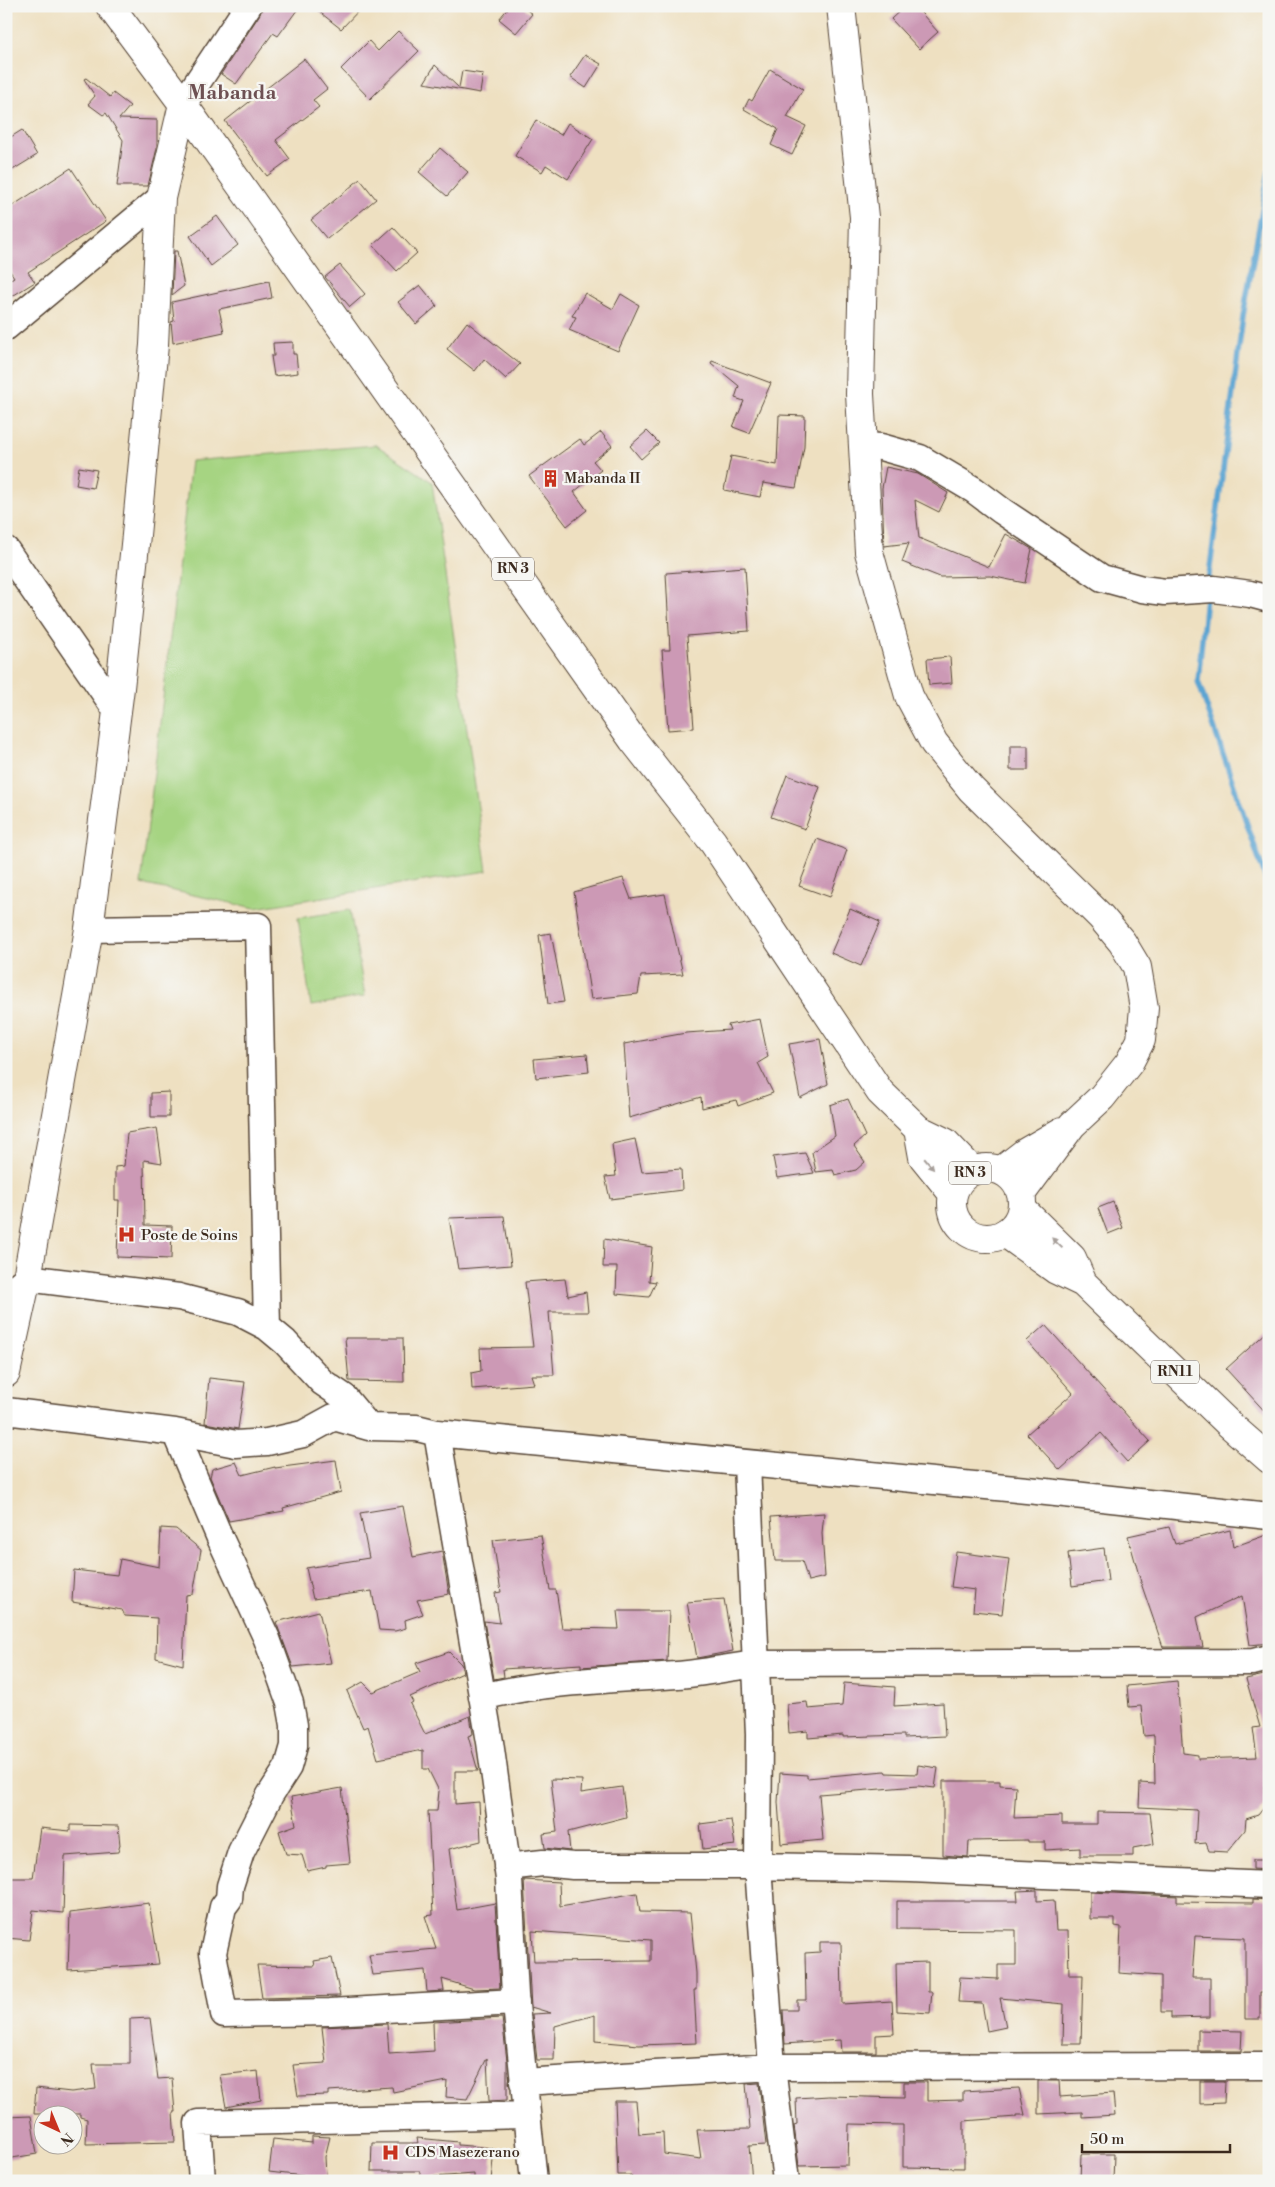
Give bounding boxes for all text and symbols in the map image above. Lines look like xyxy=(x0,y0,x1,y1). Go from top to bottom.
district label: Mabanda xyxy=(188,81,276,106)
building icon: Mabanda II xyxy=(540,468,560,488)
place label: Mabanda II xyxy=(564,469,641,488)
road number: RN 3 xyxy=(492,558,534,580)
one-way arrow xyxy=(924,1158,935,1171)
road number: RN 3 xyxy=(949,1162,991,1184)
hospital icon: Poste de Soins xyxy=(117,1225,137,1245)
place label: Poste de Soins xyxy=(141,1226,238,1245)
one-way arrow xyxy=(1051,1237,1063,1249)
road number: RN11 xyxy=(1151,1360,1199,1384)
north arrow xyxy=(32,2104,82,2154)
scale bar xyxy=(1082,2122,1230,2154)
text: N xyxy=(56,2128,77,2149)
text: 50 m xyxy=(1090,2130,1124,2149)
hospital icon: CDS Masezerano xyxy=(381,2142,401,2162)
place label: CDS Masezerano xyxy=(405,2143,520,2162)

